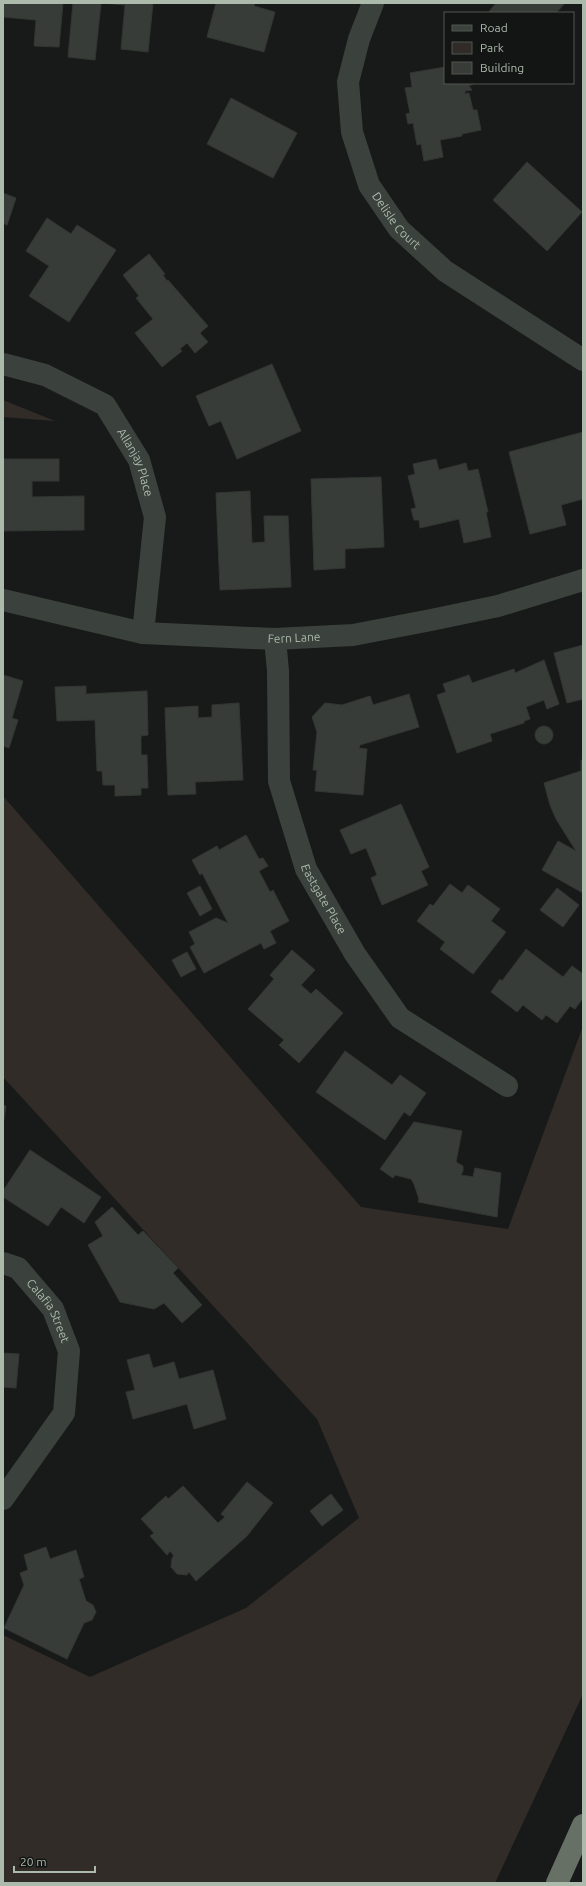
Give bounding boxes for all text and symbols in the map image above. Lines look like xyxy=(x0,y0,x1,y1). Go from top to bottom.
legend xyxy=(444,12,574,84)
text: Road xyxy=(480,21,508,34)
text: Park xyxy=(480,41,504,54)
text: Building xyxy=(480,61,524,74)
street label: Delisle Court xyxy=(370,190,424,252)
street label: Allanjay Place xyxy=(115,426,156,498)
street label: Fern Lane xyxy=(267,630,321,645)
street label: Eastgate Place xyxy=(299,863,349,936)
street label: Calafia Street xyxy=(24,1276,72,1345)
scale bar xyxy=(14,1848,95,1874)
text: 20 m xyxy=(20,1855,47,1868)

